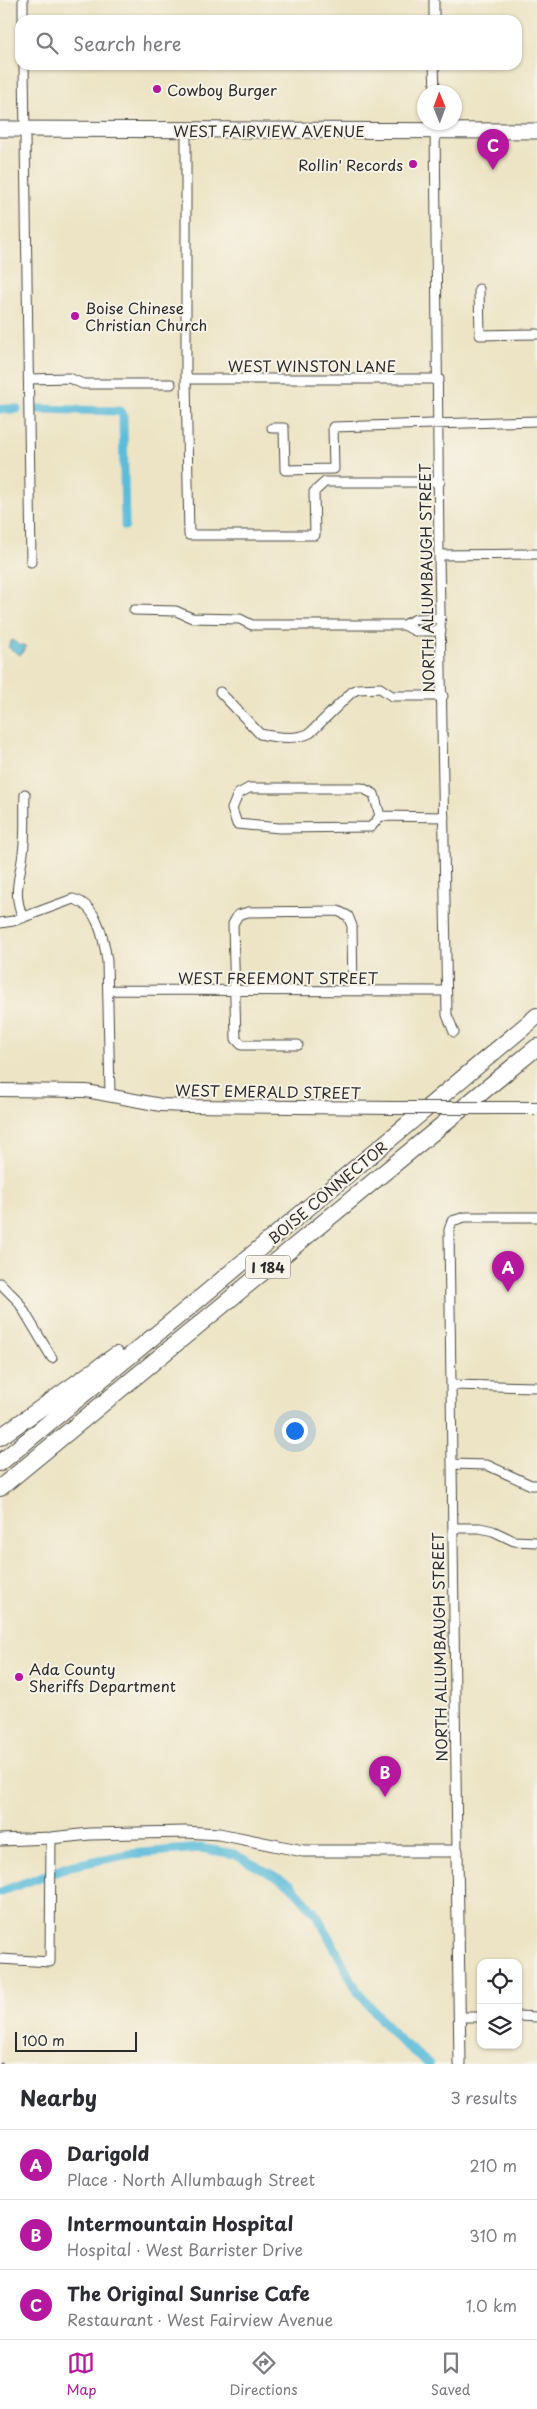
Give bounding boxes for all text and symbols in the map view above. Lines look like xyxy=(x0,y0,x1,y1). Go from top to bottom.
search box xyxy=(15,15,522,70)
icon: search xyxy=(33,29,61,57)
text: Search here xyxy=(73,29,182,57)
place label: Cowboy Burger xyxy=(167,78,277,101)
marker: Cowboy Burger xyxy=(151,83,163,95)
north arrow xyxy=(417,85,462,130)
street label: WEST FAIRVIEW AVENUE xyxy=(173,119,365,142)
pin: C xyxy=(477,129,509,170)
place label: Rollin' Records xyxy=(298,153,403,176)
marker: Rollin' Records xyxy=(407,158,419,170)
place label: Boise Chinese Christian Church xyxy=(85,296,207,336)
marker: Boise Chinese Christian Church xyxy=(69,310,81,322)
street label: WEST WINSTON LANE xyxy=(228,354,396,377)
street label: NORTH ALLUMBAUGH STREET xyxy=(412,462,439,693)
street label: WEST FREEMONT STREET xyxy=(178,966,379,989)
street label: WEST EMERALD STREET xyxy=(175,1078,362,1104)
street label: BOISE CONNECTOR xyxy=(262,1135,392,1249)
pin: A xyxy=(492,1251,524,1292)
road number: I 184 xyxy=(246,1256,290,1278)
your location xyxy=(282,1418,308,1444)
street label: NORTH ALLUMBAUGH STREET xyxy=(425,1531,452,1762)
place label: Ada County Sheriffs Department xyxy=(29,1657,176,1697)
marker: Ada County Sheriffs Department xyxy=(13,1671,25,1683)
pin: B xyxy=(369,1756,401,1797)
map controls xyxy=(477,1959,522,2049)
button: locate xyxy=(477,1959,522,2004)
button: layers xyxy=(477,2004,522,2049)
scale bar xyxy=(15,2029,138,2052)
text: 100 m xyxy=(22,2030,65,2051)
text: Nearby xyxy=(20,2081,97,2113)
text: 3 results xyxy=(450,2085,517,2109)
text: Darigold xyxy=(67,2139,149,2167)
text: A xyxy=(30,2153,42,2177)
text: 210 m xyxy=(469,2153,517,2177)
text: Place · North Allumbaugh Street xyxy=(67,2167,315,2191)
text: Intermountain Hospital xyxy=(67,2209,293,2237)
text: B xyxy=(31,2223,41,2247)
text: 310 m xyxy=(469,2223,517,2247)
text: Hospital · West Barrister Drive xyxy=(67,2237,303,2261)
text: The Original Sunrise Cafe xyxy=(67,2279,310,2307)
text: C xyxy=(30,2293,42,2317)
text: 1.0 km xyxy=(466,2293,517,2317)
text: Restaurant · West Fairview Avenue xyxy=(67,2307,333,2331)
tab: Map xyxy=(67,2349,96,2400)
tab: Directions xyxy=(230,2349,298,2400)
tab: Saved xyxy=(431,2349,470,2400)

